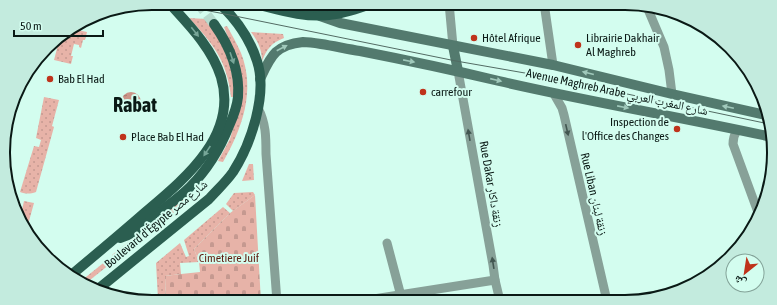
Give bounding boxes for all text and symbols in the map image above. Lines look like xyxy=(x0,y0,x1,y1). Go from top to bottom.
scale bar xyxy=(14,12,103,38)
text: 50 m xyxy=(20,19,42,33)
one-way arrow xyxy=(190,27,199,38)
place label: Hôtel Afrique xyxy=(482,31,541,45)
place label: Librairie Dakhair Al Maghreb xyxy=(586,31,660,59)
marker: Hôtel Afrique xyxy=(469,33,479,43)
marker: Librairie Dakhair Al Maghreb xyxy=(573,40,583,50)
one-way arrow xyxy=(276,45,288,51)
one-way arrow xyxy=(229,52,235,64)
one-way arrow xyxy=(403,58,416,64)
street label: Avenue Maghreb Arabe شارع المغرب العربي xyxy=(524,66,709,121)
one-way arrow xyxy=(582,70,594,76)
place label: Bab El Had xyxy=(58,72,105,86)
marker: Bab El Had xyxy=(45,74,55,84)
one-way arrow xyxy=(490,77,502,83)
place label: carrefour xyxy=(431,85,472,99)
marker: carrefour xyxy=(418,87,428,97)
district label: Rabat xyxy=(113,93,157,116)
one-way arrow xyxy=(722,103,734,109)
one-way arrow xyxy=(617,105,629,111)
place label: Inspection de l'Office des Changes xyxy=(582,115,669,143)
one-way arrow xyxy=(565,124,571,136)
marker: Inspection de l'Office des Changes xyxy=(672,124,682,134)
one-way arrow xyxy=(466,129,472,141)
place label: Place Bab El Had xyxy=(131,130,204,144)
marker: Place Bab El Had xyxy=(118,132,128,142)
street label: Rue Dakar زنقة داكار xyxy=(477,140,506,229)
one-way arrow xyxy=(203,146,211,156)
street label: Rue Liban زنقة لبنان xyxy=(577,151,610,237)
street label: Boulevard d'Égypte شارع مصر xyxy=(102,177,211,272)
park label: Cimetiere Juif xyxy=(199,251,260,265)
north arrow xyxy=(725,253,765,293)
one-way arrow xyxy=(490,257,496,269)
text: ش xyxy=(732,272,749,290)

